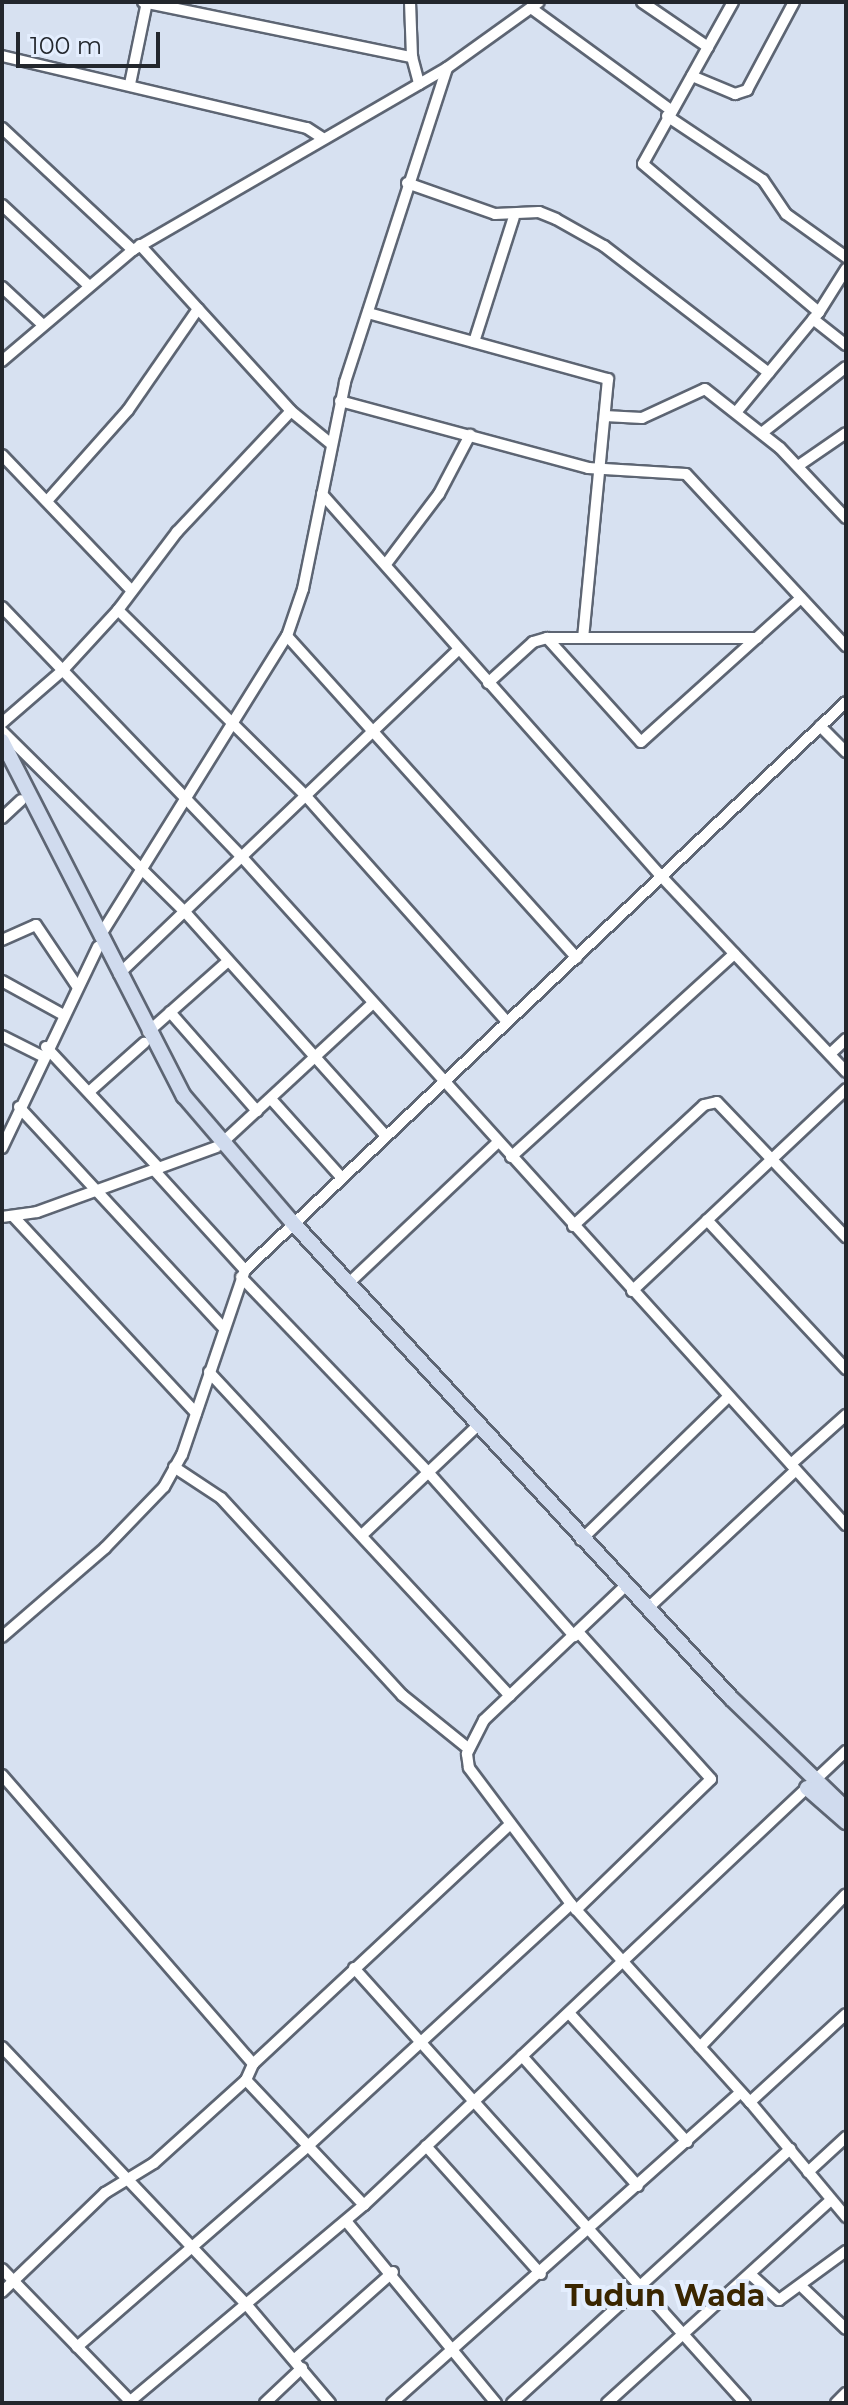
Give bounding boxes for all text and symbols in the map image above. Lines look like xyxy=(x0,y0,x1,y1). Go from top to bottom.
scale bar xyxy=(20,16,164,66)
text: 100 m xyxy=(30,31,102,60)
district label: Tudun Wada xyxy=(565,2278,765,2314)

